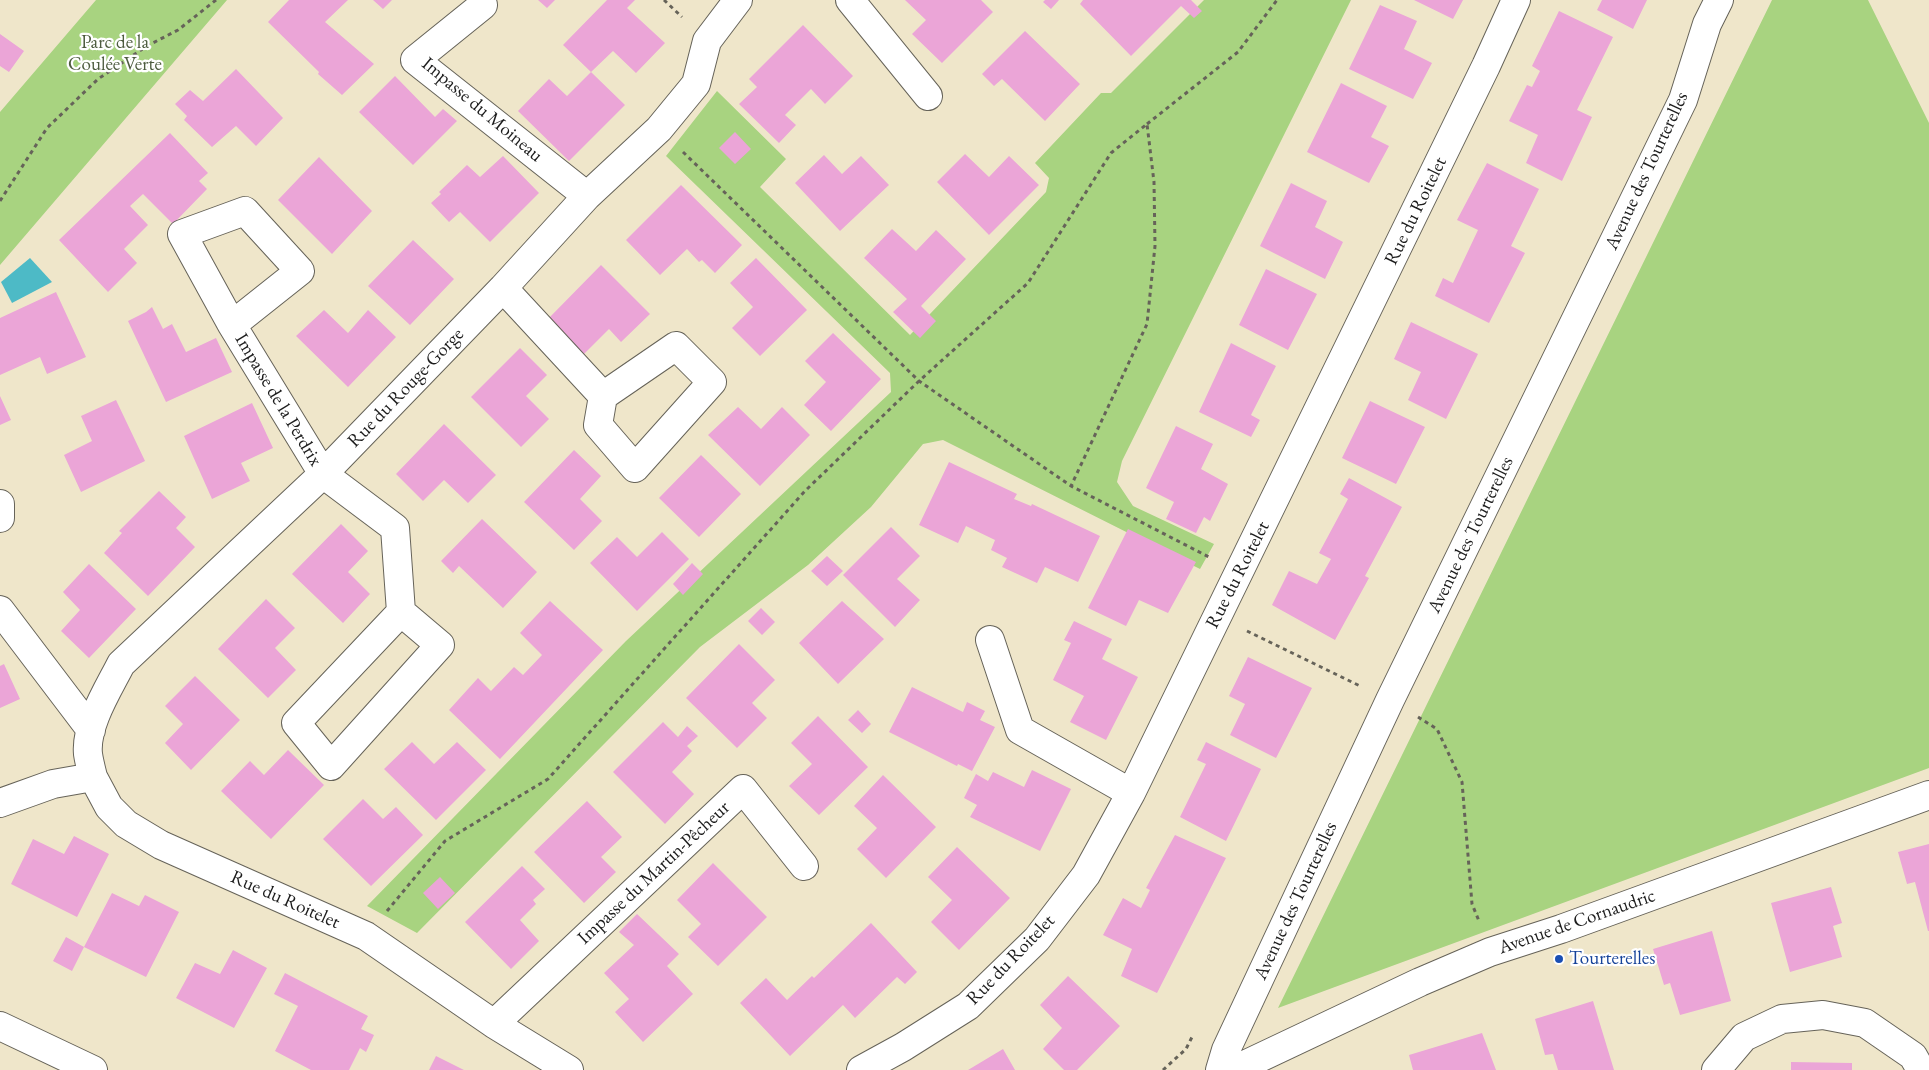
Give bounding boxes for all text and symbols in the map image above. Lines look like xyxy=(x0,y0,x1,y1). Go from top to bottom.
park label: Parc de la Coulée Verte xyxy=(68,32,162,76)
street label: Impasse du Moineau xyxy=(417,53,547,167)
street label: Avenue des Tourterelles xyxy=(1600,88,1694,254)
street label: Rue du Roitelet xyxy=(1380,153,1452,269)
street label: Rue du Rouge-Gorge xyxy=(343,323,469,453)
street label: Impasse de la Perdrix xyxy=(229,330,327,470)
street label: Avenue des Tourterelles xyxy=(1423,453,1519,617)
street label: Rue du Roitelet xyxy=(1201,518,1275,632)
street label: Impasse du Martin-Pêcheur xyxy=(573,797,735,949)
street label: Avenue des Tourterelles xyxy=(1249,818,1343,984)
street label: Rue du Roitelet xyxy=(227,866,343,934)
street label: Avenue de Cornaudric xyxy=(1496,884,1658,960)
street label: Rue du Roitelet xyxy=(962,910,1060,1010)
place label: Tourterelles xyxy=(1569,948,1655,970)
marker: Tourterelles xyxy=(1553,953,1565,965)

